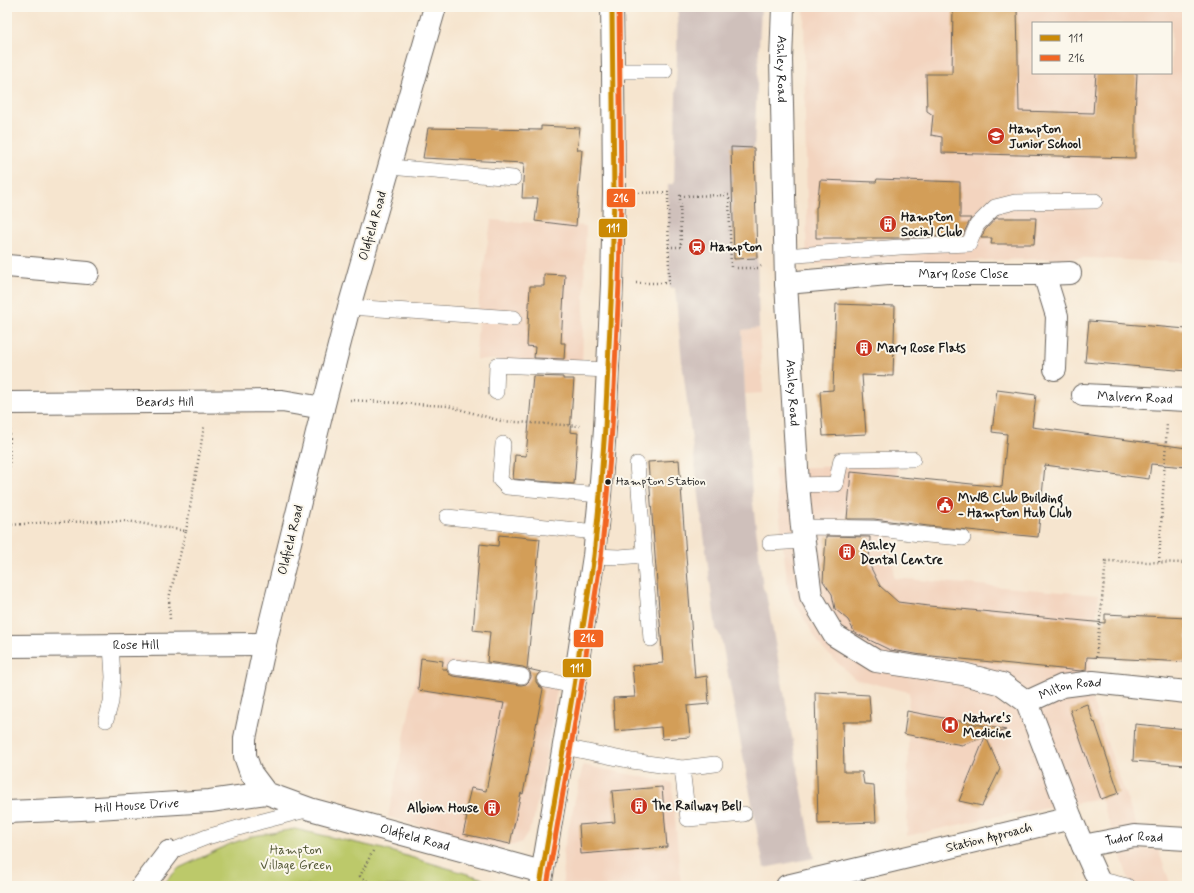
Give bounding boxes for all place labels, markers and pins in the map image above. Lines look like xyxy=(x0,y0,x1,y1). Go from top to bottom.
place label: Hampton Junior School xyxy=(1009,121,1081,153)
school or university icon: Hampton Junior School xyxy=(986,126,1006,146)
place label: Hampton Social Club xyxy=(901,209,962,241)
building icon: Hampton Social Club xyxy=(878,214,898,234)
station icon: Hampton xyxy=(687,237,707,257)
place label: Hampton xyxy=(710,239,762,256)
building icon: Mary Rose Flats xyxy=(854,338,874,358)
place label: Mary Rose Flats xyxy=(877,340,966,357)
place label: Hampton Station xyxy=(616,474,706,490)
marker: Hampton Station xyxy=(603,477,613,487)
place label: MWB Club Building - Hampton Hub Club xyxy=(958,490,1072,522)
public building icon: MWB Club Building - Hampton Hub Club xyxy=(935,495,955,515)
place label: Ashley Dental Centre xyxy=(860,537,944,569)
building icon: Ashley Dental Centre xyxy=(837,542,857,562)
place label: Nature's Medicine xyxy=(963,710,1012,742)
hospital icon: Nature's Medicine xyxy=(940,715,960,735)
building icon: The Railway Bell xyxy=(629,796,649,816)
building icon: Albion House xyxy=(482,798,502,818)
place label: The Railway Bell xyxy=(652,798,742,815)
place label: Albion House xyxy=(407,800,479,817)

